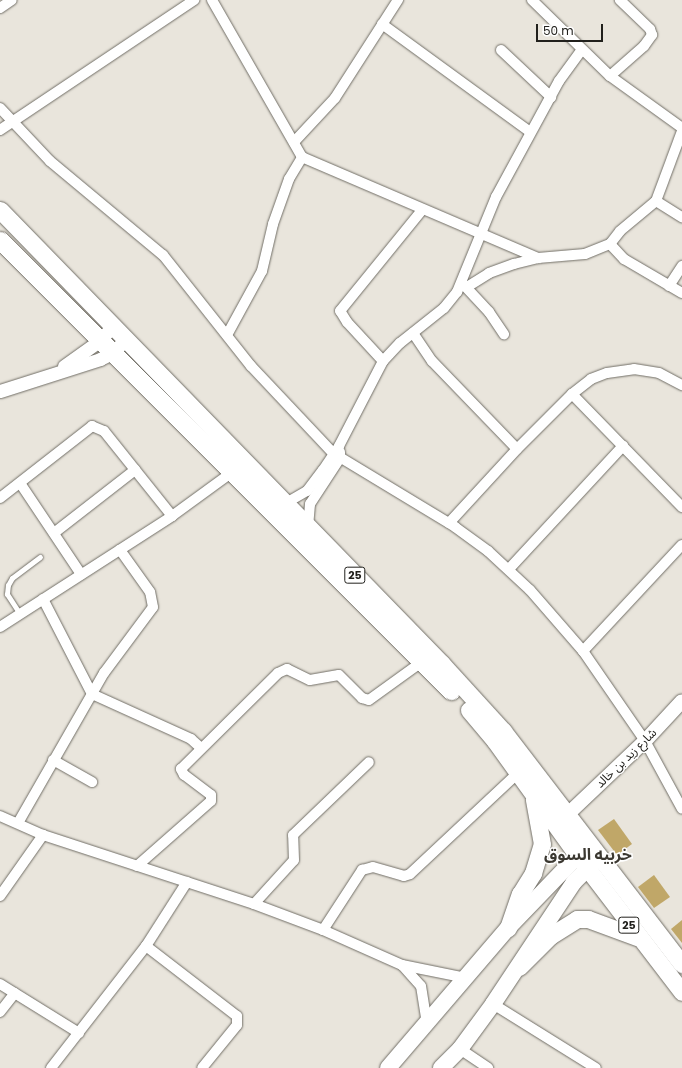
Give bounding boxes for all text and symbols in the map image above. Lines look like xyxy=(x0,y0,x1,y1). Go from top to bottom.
scale bar xyxy=(538,16,605,42)
text: 50 m xyxy=(543,22,574,39)
road number: 25 xyxy=(344,566,366,584)
street label: شارع زيد بن خالد xyxy=(593,725,659,791)
district label: خربیه السوق xyxy=(544,845,632,865)
road number: 25 xyxy=(618,916,640,934)

